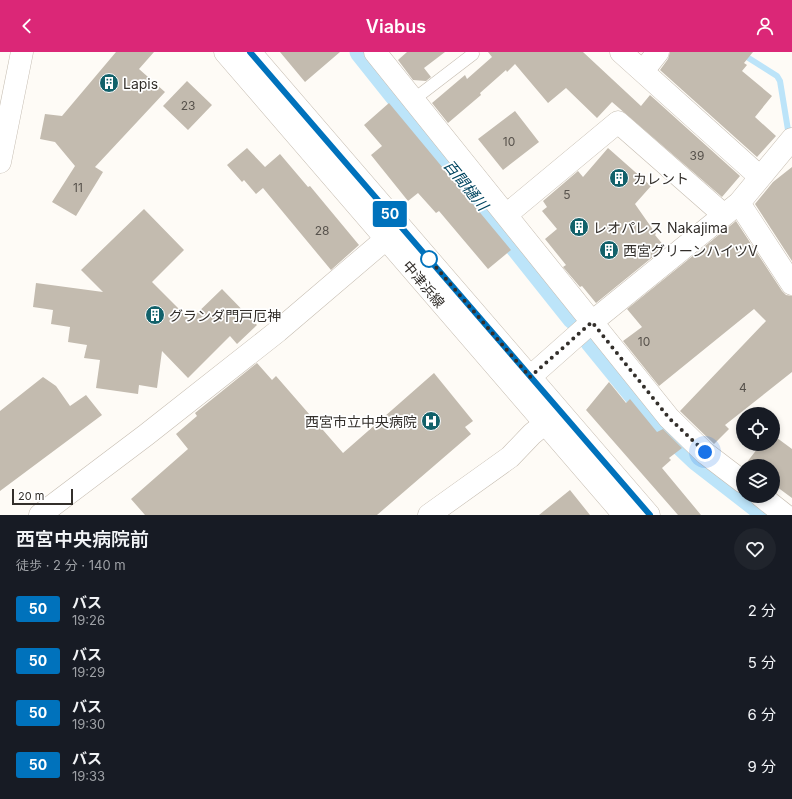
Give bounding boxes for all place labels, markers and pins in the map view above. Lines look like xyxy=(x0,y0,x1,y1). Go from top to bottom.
building icon: Lapis xyxy=(98,72,120,94)
place label: Lapis xyxy=(123,75,158,92)
building icon: カレント xyxy=(608,167,630,189)
place label: カレント xyxy=(633,170,689,187)
building icon: レオパレス Nakajima xyxy=(568,216,590,238)
place label: レオパレス Nakajima xyxy=(593,219,728,236)
building icon: 西宮グリーンハイツⅤ xyxy=(598,239,620,261)
place label: 西宮グリーンハイツⅤ xyxy=(623,242,758,259)
unlabelled marker xyxy=(420,250,438,268)
building icon: グランダ門戸厄神 xyxy=(144,304,166,326)
place label: グランダ門戸厄神 xyxy=(169,307,281,324)
hospital icon: 西宮市立中央病院 xyxy=(420,410,442,432)
place label: 西宮市立中央病院 xyxy=(305,413,417,430)

